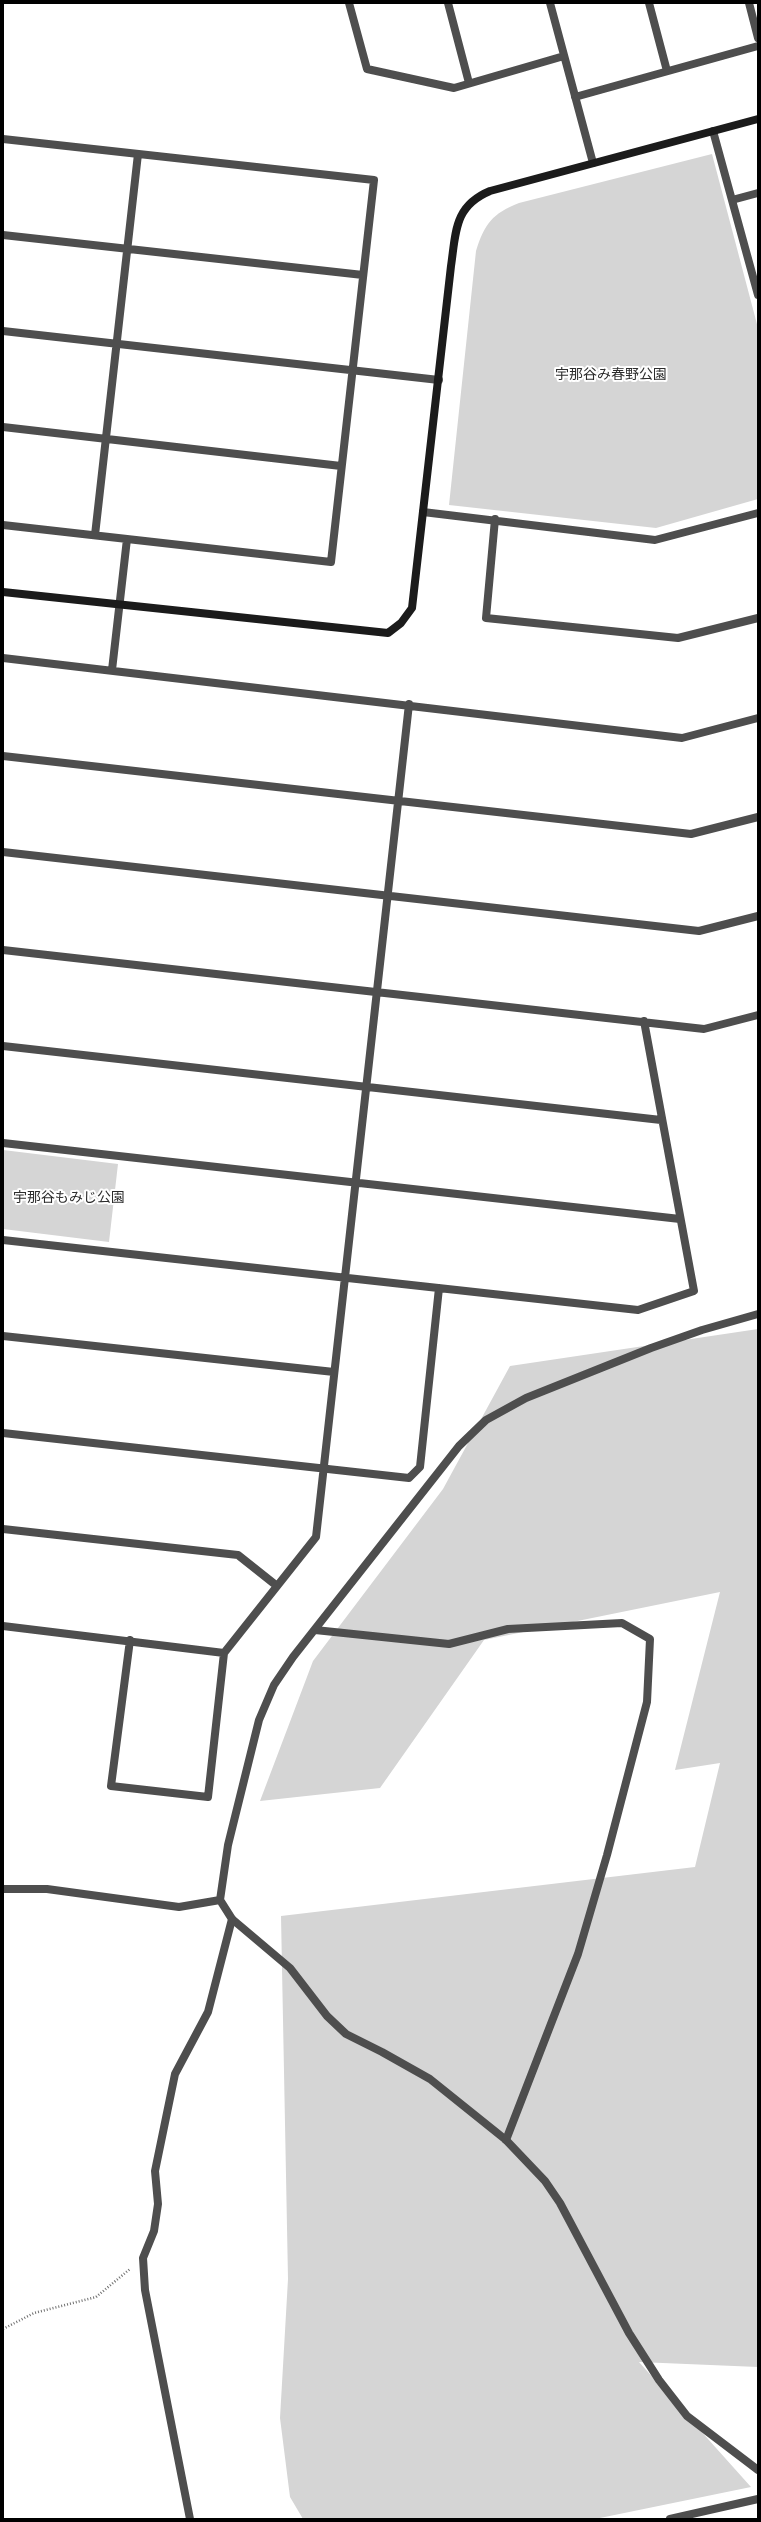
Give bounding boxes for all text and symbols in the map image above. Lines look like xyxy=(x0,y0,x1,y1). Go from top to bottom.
park label: 宇那谷み春野公園 xyxy=(555,367,667,383)
park label: 宇那谷もみじ公園 xyxy=(13,1190,125,1206)

